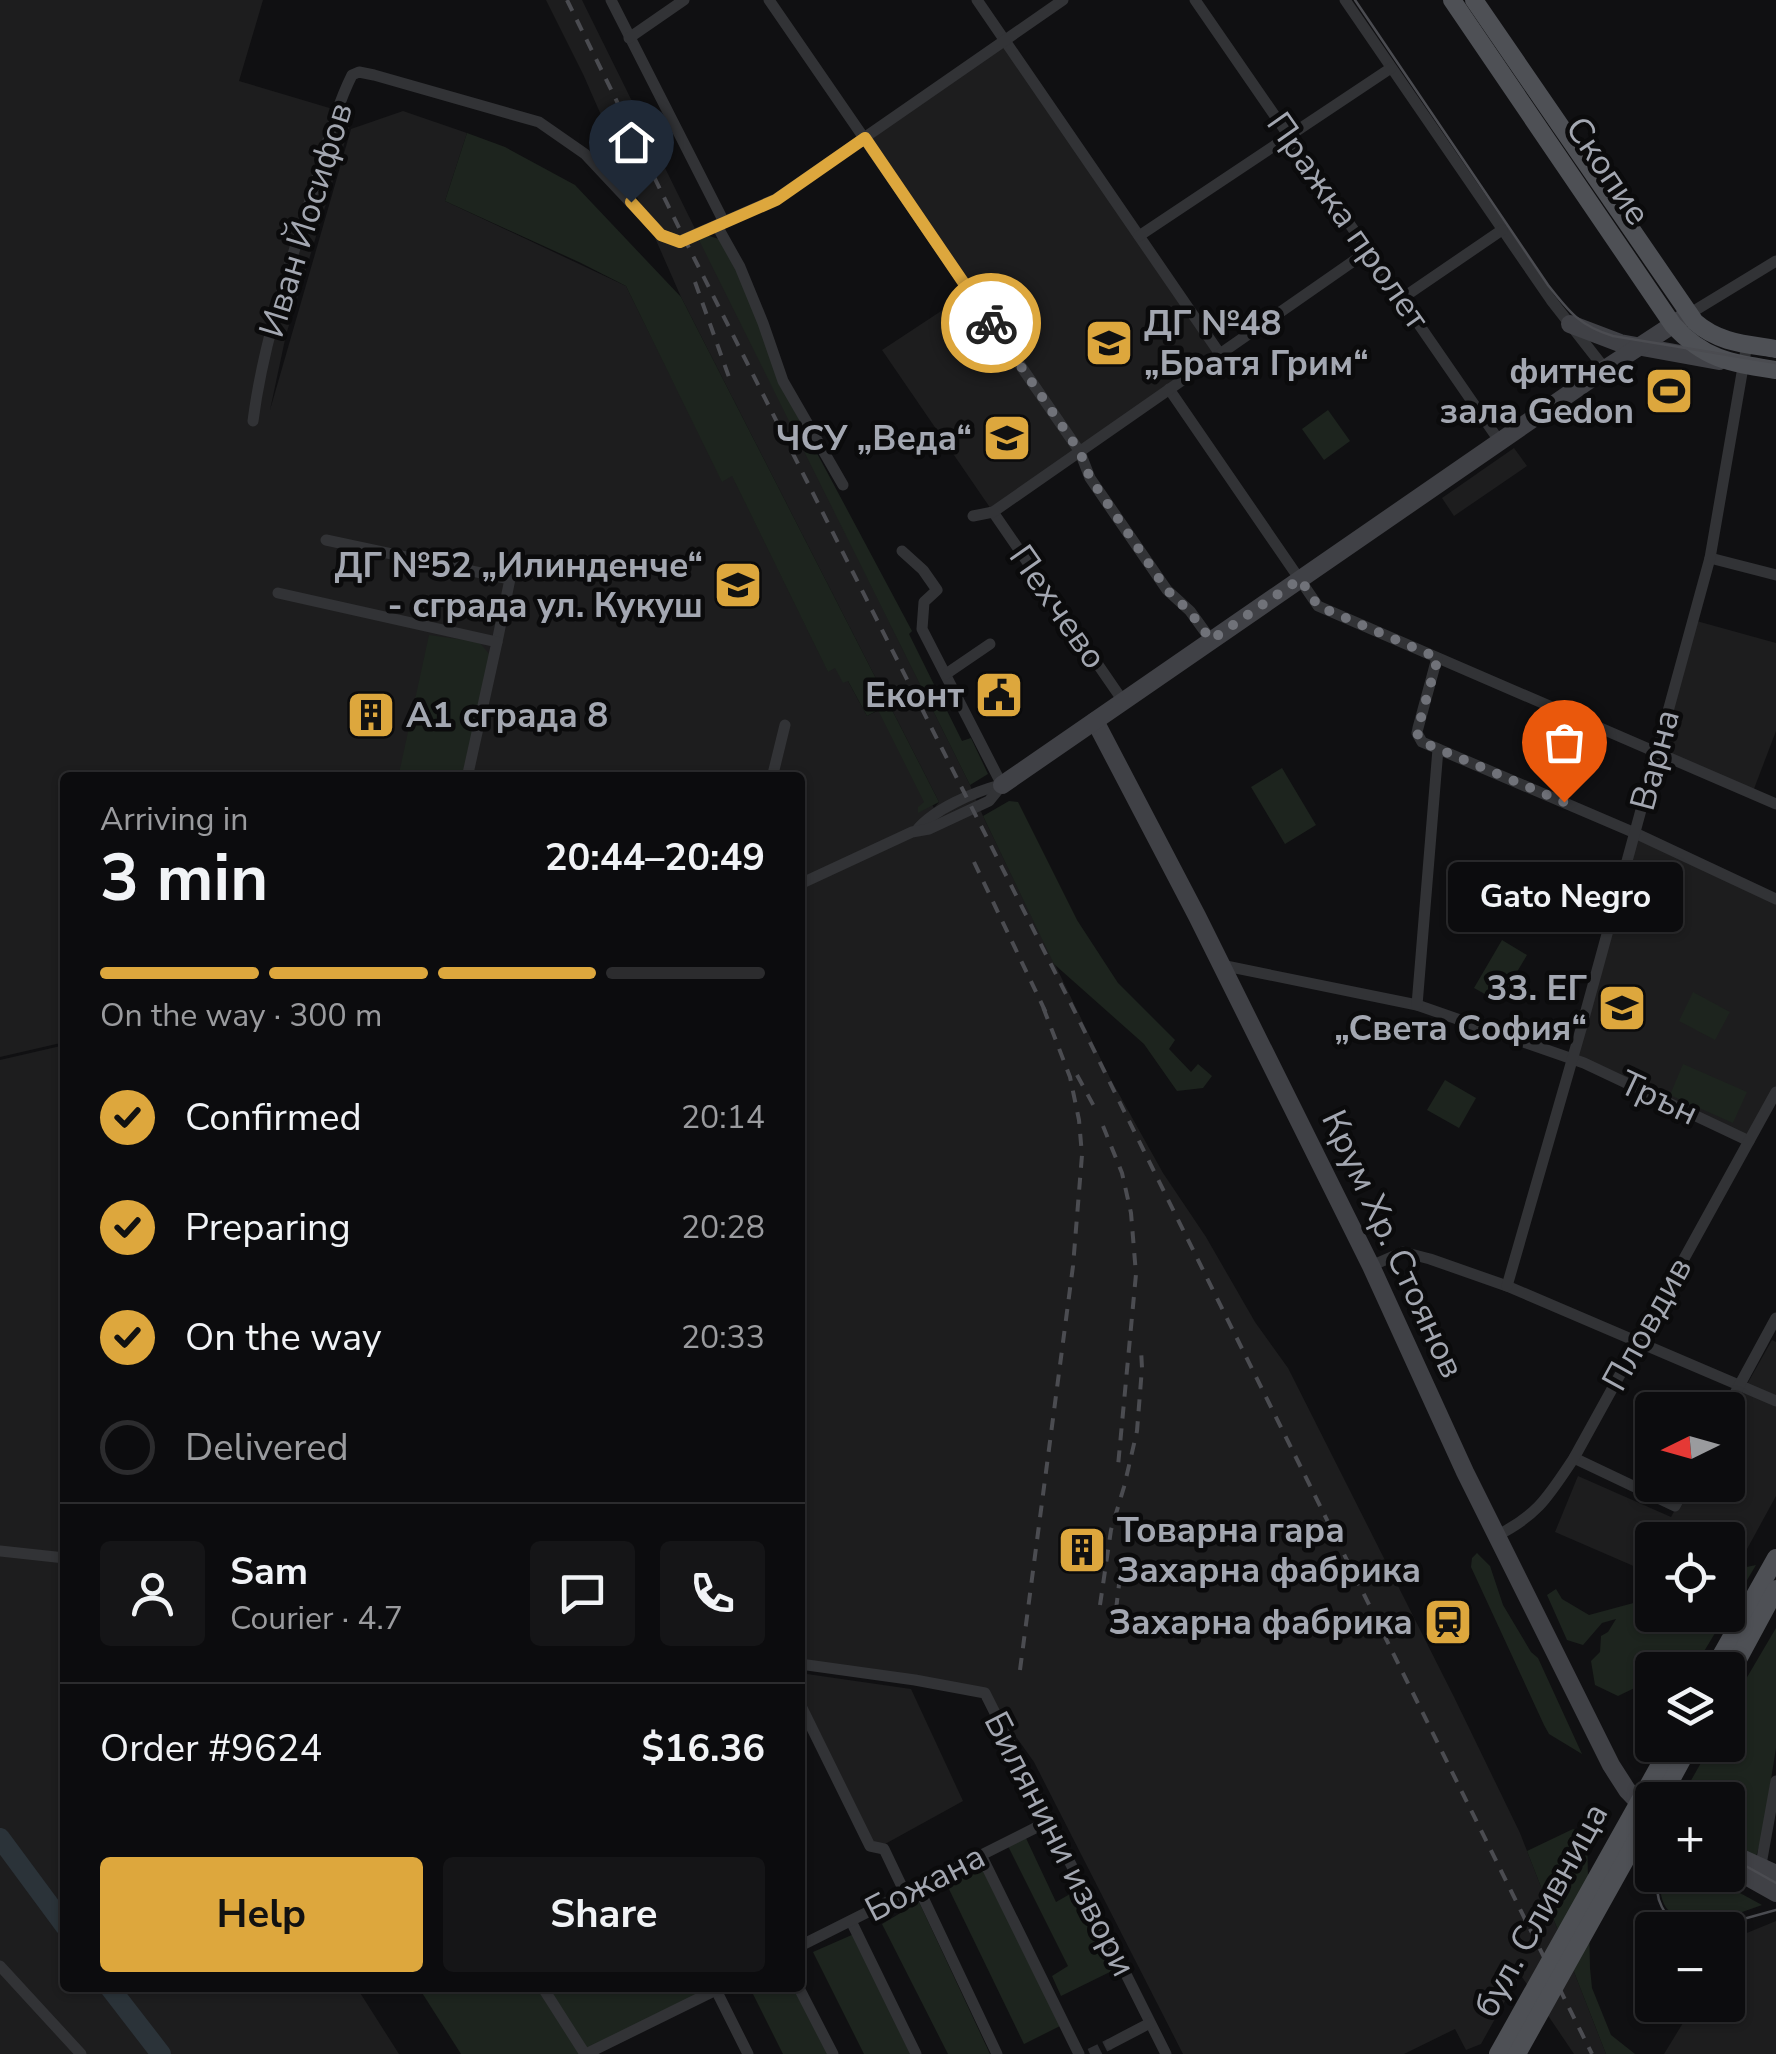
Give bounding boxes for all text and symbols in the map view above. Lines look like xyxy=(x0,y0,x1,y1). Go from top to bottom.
street label: Иван Йосифов xyxy=(248,97,364,343)
pin xyxy=(589,100,674,203)
street label: Пражка пролет xyxy=(1256,103,1441,339)
street label: Скопие xyxy=(1555,107,1661,235)
icon: home xyxy=(604,115,659,170)
courier xyxy=(941,273,1041,373)
icon: bike xyxy=(964,296,1019,351)
place label: ДГ №48 „Братя Грим“ xyxy=(1144,300,1369,387)
school or university icon: ДГ №48 „Братя Грим“ xyxy=(1083,317,1135,369)
place label: фитнес зала Gedon xyxy=(1440,348,1634,435)
sports icon: фитнес зала Gedon xyxy=(1643,365,1695,417)
school or university icon: ЧСУ „Веда“ xyxy=(981,412,1033,464)
place label: ЧСУ „Веда“ xyxy=(776,415,972,462)
street label: Пехчево xyxy=(998,536,1118,678)
place label: ДГ №52 „Илинденче“ - сграда ул. Кукуш xyxy=(335,542,703,629)
school or university icon: ДГ №52 „Илинденче“ - сграда ул. Кукуш xyxy=(712,559,764,611)
public building icon: Еконт xyxy=(973,669,1025,721)
place label: Еконт xyxy=(865,672,964,719)
building icon: А1 сграда 8 xyxy=(345,689,397,741)
place label: А1 сграда 8 xyxy=(406,692,608,739)
pin xyxy=(1522,700,1607,803)
street label: Варна xyxy=(1619,704,1691,816)
icon: bag xyxy=(1537,715,1592,770)
text: Arriving in xyxy=(100,798,248,841)
text: 20:44–20:49 xyxy=(545,832,765,883)
text: 3 min xyxy=(100,834,268,923)
callout: Gato Negro xyxy=(1446,862,1682,932)
text: Gato Negro xyxy=(1480,875,1651,918)
place label: 33. ЕГ „Света София“ xyxy=(1334,965,1587,1052)
school or university icon: 33. ЕГ „Света София“ xyxy=(1596,982,1648,1034)
text: On the way · 300 m xyxy=(100,994,382,1037)
street label: Трън xyxy=(1612,1060,1706,1136)
icon: check xyxy=(100,1090,155,1145)
text: Confirmed xyxy=(185,1092,362,1143)
text: 20:14 xyxy=(681,1096,765,1139)
street label: Крум Хр. Стоянов xyxy=(1310,1102,1476,1386)
icon: check xyxy=(100,1200,155,1255)
text: Preparing xyxy=(185,1202,351,1253)
text: 20:28 xyxy=(681,1206,765,1249)
street label: Пловдив xyxy=(1591,1249,1703,1399)
icon: check xyxy=(100,1310,155,1365)
text: On the way xyxy=(185,1312,381,1363)
text: 20:33 xyxy=(681,1316,765,1359)
north arrow xyxy=(1635,1392,1745,1502)
map controls xyxy=(1635,1392,1745,2022)
text: Delivered xyxy=(185,1422,349,1473)
place label: Товарна гара Захарна фабрика xyxy=(1117,1507,1421,1594)
button: locate xyxy=(1635,1522,1745,1632)
building icon: Товарна гара Захарна фабрика xyxy=(1056,1524,1108,1576)
button: person xyxy=(100,1541,205,1646)
button: chat xyxy=(530,1541,635,1646)
button: phone xyxy=(660,1541,765,1646)
text: Sam xyxy=(230,1546,308,1597)
station icon: Захарна фабрика xyxy=(1422,1596,1474,1648)
text: Courier · 4.7 xyxy=(230,1597,403,1640)
place label: Захарна фабрика xyxy=(1109,1599,1413,1646)
button: layers xyxy=(1635,1652,1745,1762)
street label: Билянини извори xyxy=(973,1703,1147,1985)
text: Order #9624 xyxy=(100,1723,322,1774)
text: $16.36 xyxy=(642,1723,765,1774)
button: + xyxy=(1635,1782,1745,1892)
street label: бул. Сливница xyxy=(1463,1795,1619,2025)
street label: Божана xyxy=(857,1833,993,1933)
button: Help xyxy=(100,1857,423,1972)
button: Share xyxy=(443,1857,765,1972)
button: − xyxy=(1635,1912,1745,2022)

